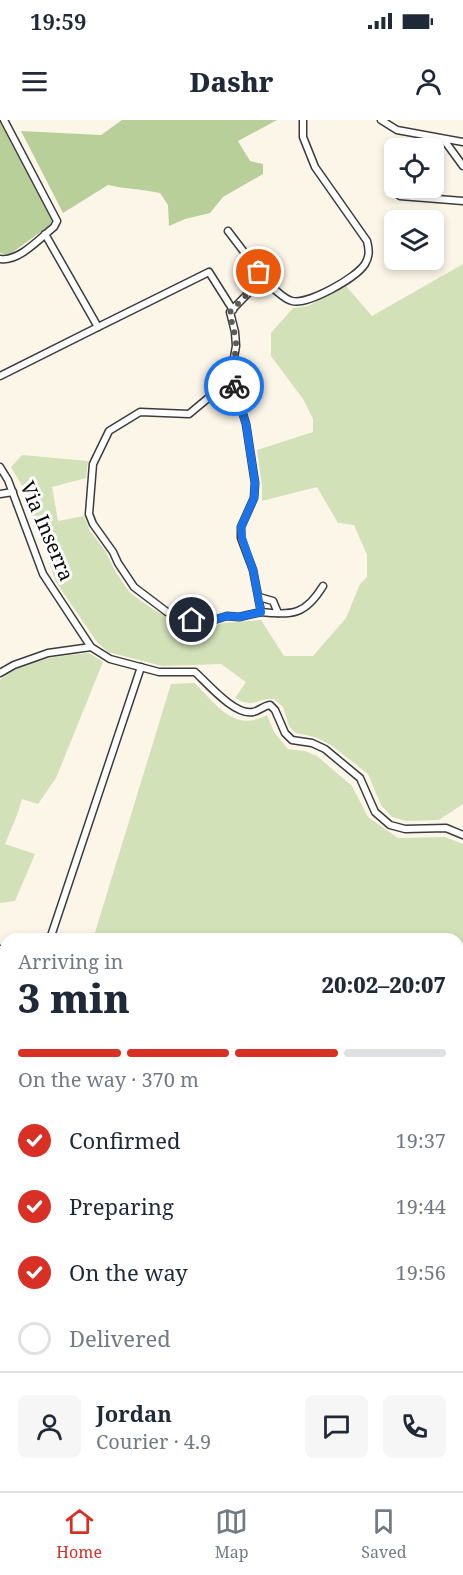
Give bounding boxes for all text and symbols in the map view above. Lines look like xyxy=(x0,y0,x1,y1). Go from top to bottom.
text: 19:59 xyxy=(30,6,86,36)
text: Dashr xyxy=(189,63,274,100)
icon: menu xyxy=(18,65,51,98)
icon: person xyxy=(412,65,445,98)
map controls xyxy=(384,138,444,270)
button: locate xyxy=(384,138,444,198)
button: layers xyxy=(384,210,444,270)
pin xyxy=(233,246,284,297)
icon: bag xyxy=(242,255,275,288)
courier xyxy=(204,356,264,416)
icon: bike xyxy=(218,370,251,403)
street label: Via Inserra xyxy=(14,477,81,585)
pin xyxy=(166,594,217,645)
icon: home xyxy=(175,603,208,636)
text: Arriving in xyxy=(18,948,123,975)
text: 20:02–20:07 xyxy=(322,969,446,999)
text: 3 min xyxy=(18,971,130,1024)
text: On the way · 370 m xyxy=(18,1066,199,1093)
icon: check xyxy=(18,1124,51,1157)
text: Confirmed xyxy=(69,1125,180,1155)
text: 19:37 xyxy=(396,1127,446,1154)
icon: check xyxy=(18,1190,51,1223)
text: Preparing xyxy=(69,1191,174,1221)
text: 19:44 xyxy=(396,1193,446,1220)
icon: check xyxy=(18,1256,51,1289)
text: On the way xyxy=(69,1257,188,1287)
text: 19:56 xyxy=(396,1259,446,1286)
text: Delivered xyxy=(69,1323,171,1353)
button: person xyxy=(18,1395,81,1458)
button: chat xyxy=(305,1395,368,1458)
button: phone xyxy=(383,1395,446,1458)
text: Jordan xyxy=(96,1398,172,1428)
text: Courier · 4.9 xyxy=(96,1428,211,1455)
tab: Home xyxy=(56,1505,102,1563)
tab: Map xyxy=(215,1505,249,1563)
tab: Saved xyxy=(361,1505,407,1563)

